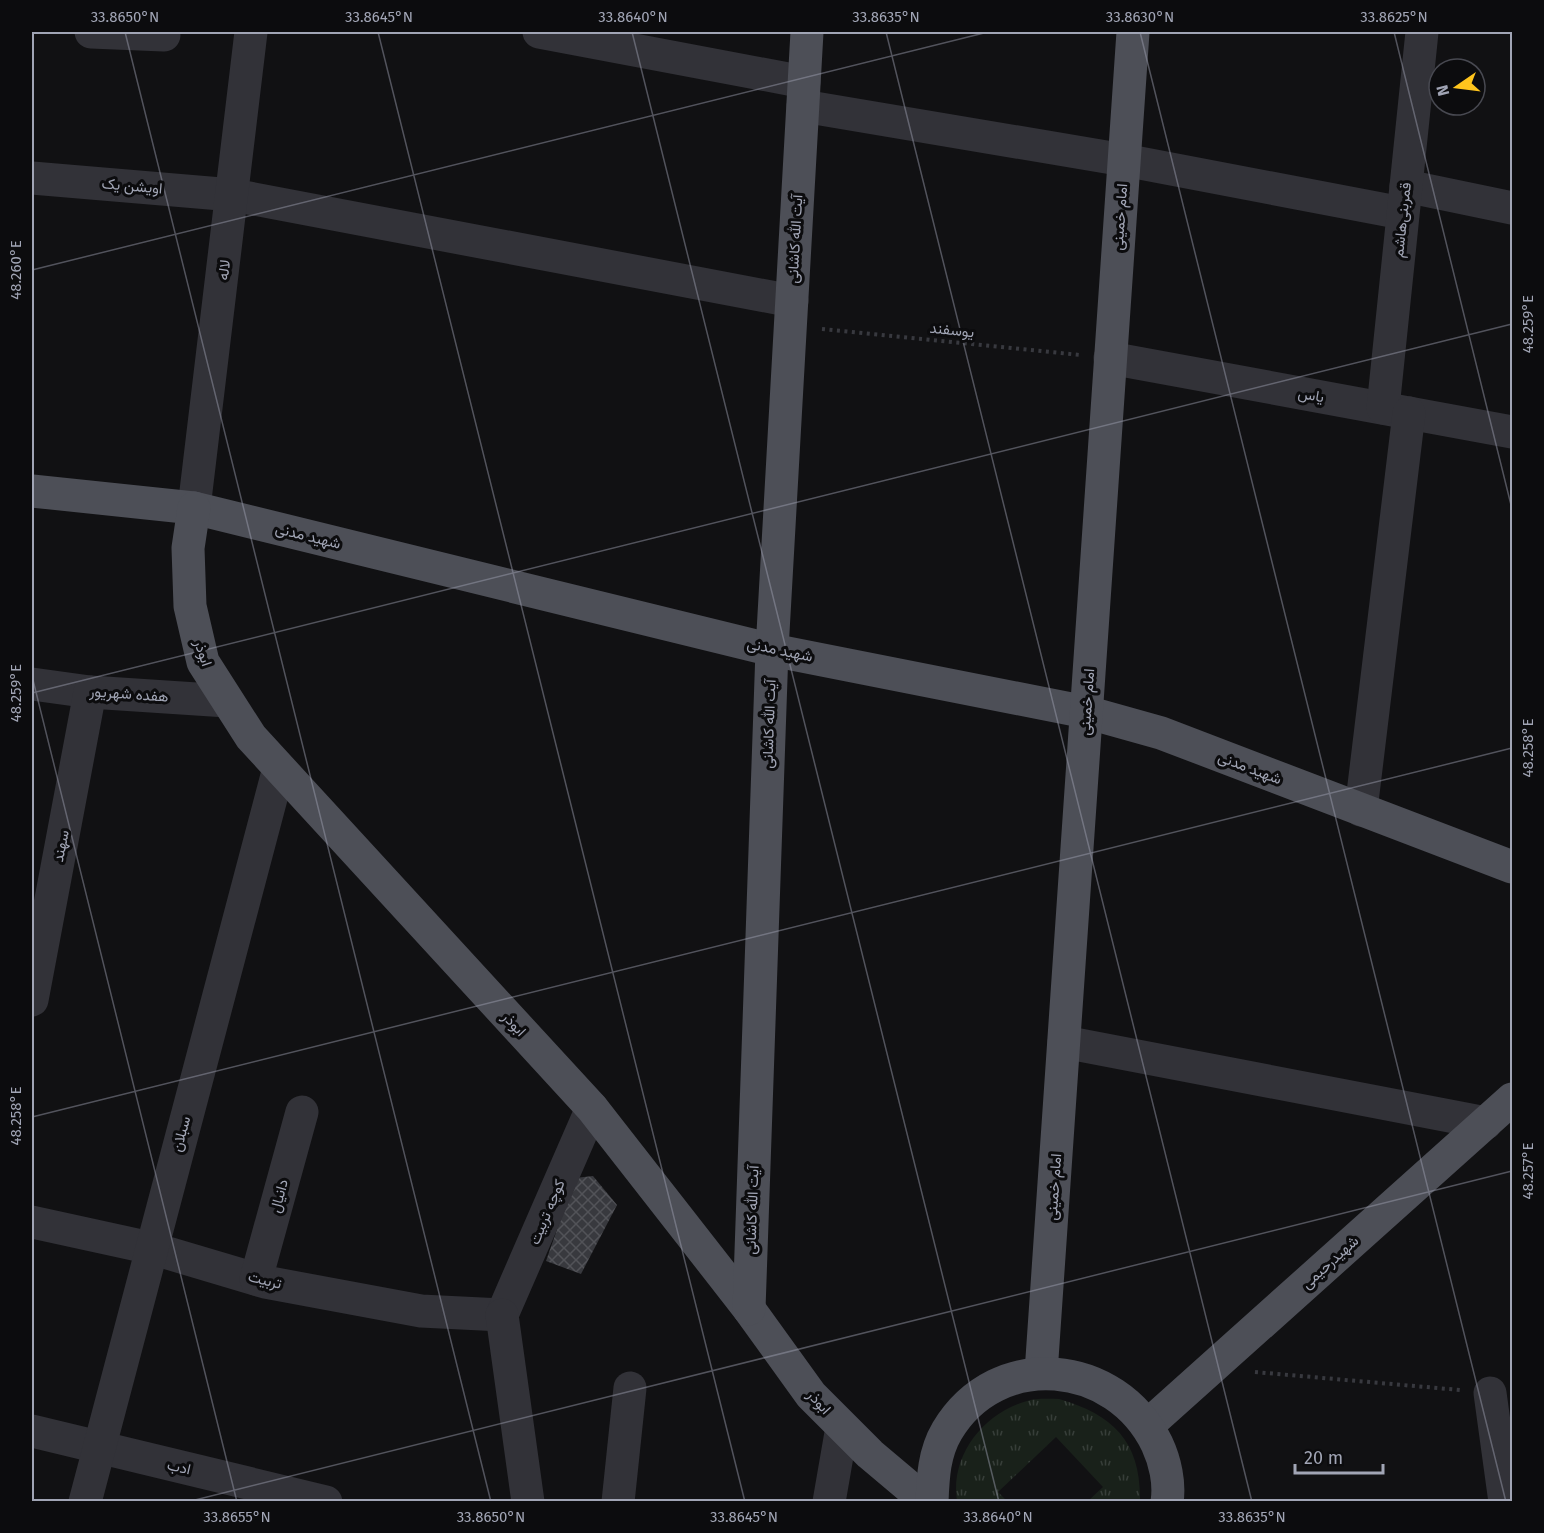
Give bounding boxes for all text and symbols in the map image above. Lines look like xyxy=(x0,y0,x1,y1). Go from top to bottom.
text: 33.8650°N xyxy=(91,8,159,26)
text: 33.8645°N xyxy=(345,8,413,26)
text: 33.8640°N xyxy=(598,8,668,26)
text: 33.8635°N xyxy=(852,8,920,26)
text: 33.8630°N xyxy=(1106,8,1174,26)
text: 33.8625°N xyxy=(1360,8,1428,26)
north arrow xyxy=(1427,57,1487,117)
text: N xyxy=(1432,83,1453,98)
street label: اویشن یک xyxy=(101,174,163,199)
street label: قمربنی‌هاشم xyxy=(1389,181,1416,259)
street label: امام خمینی xyxy=(1109,183,1132,251)
street label: آیت الله کاشانی xyxy=(784,192,807,284)
text: 48.260°E xyxy=(7,240,25,300)
street label: لاله xyxy=(214,259,234,281)
text: 48.259°E xyxy=(1519,295,1537,353)
street label: یوسفند xyxy=(929,319,975,341)
street label: یاس xyxy=(1296,384,1326,407)
street label: شهید مدنی xyxy=(273,519,343,554)
street label: شهید مدنی xyxy=(745,634,815,667)
street label: ابوذر xyxy=(190,636,216,669)
text: 48.259°E xyxy=(7,664,25,722)
street label: امام خمینی xyxy=(1076,668,1099,736)
street label: آیت الله کاشانی xyxy=(758,678,781,769)
street label: هفده شهریور xyxy=(88,682,169,706)
text: 48.258°E xyxy=(1519,719,1537,777)
street label: شهید مدنی xyxy=(1215,748,1285,789)
street label: سهند xyxy=(49,828,73,864)
street label: ابوذر xyxy=(498,1007,530,1040)
text: 48.258°E xyxy=(7,1087,25,1145)
street label: سبلان xyxy=(168,1114,194,1154)
text: 48.257°E xyxy=(1519,1142,1537,1200)
street label: امام خمینی xyxy=(1043,1153,1066,1221)
street label: آیت الله کاشانی xyxy=(741,1164,764,1255)
street label: کوچه تربیت xyxy=(525,1176,570,1248)
street label: دانیال xyxy=(266,1177,292,1215)
street label: شهیدرحیمی xyxy=(1298,1232,1363,1293)
street label: تربیت xyxy=(246,1267,284,1293)
street label: ابوذر xyxy=(803,1385,835,1418)
scale bar xyxy=(1295,1437,1384,1475)
text: 20 m xyxy=(1304,1447,1343,1469)
street label: ادب xyxy=(165,1456,193,1478)
text: 33.8655°N xyxy=(203,1508,271,1526)
text: 33.8650°N xyxy=(457,1508,525,1526)
text: 33.8645°N xyxy=(710,1508,778,1526)
text: 33.8640°N xyxy=(963,1508,1033,1526)
text: 33.8635°N xyxy=(1218,1508,1286,1526)

